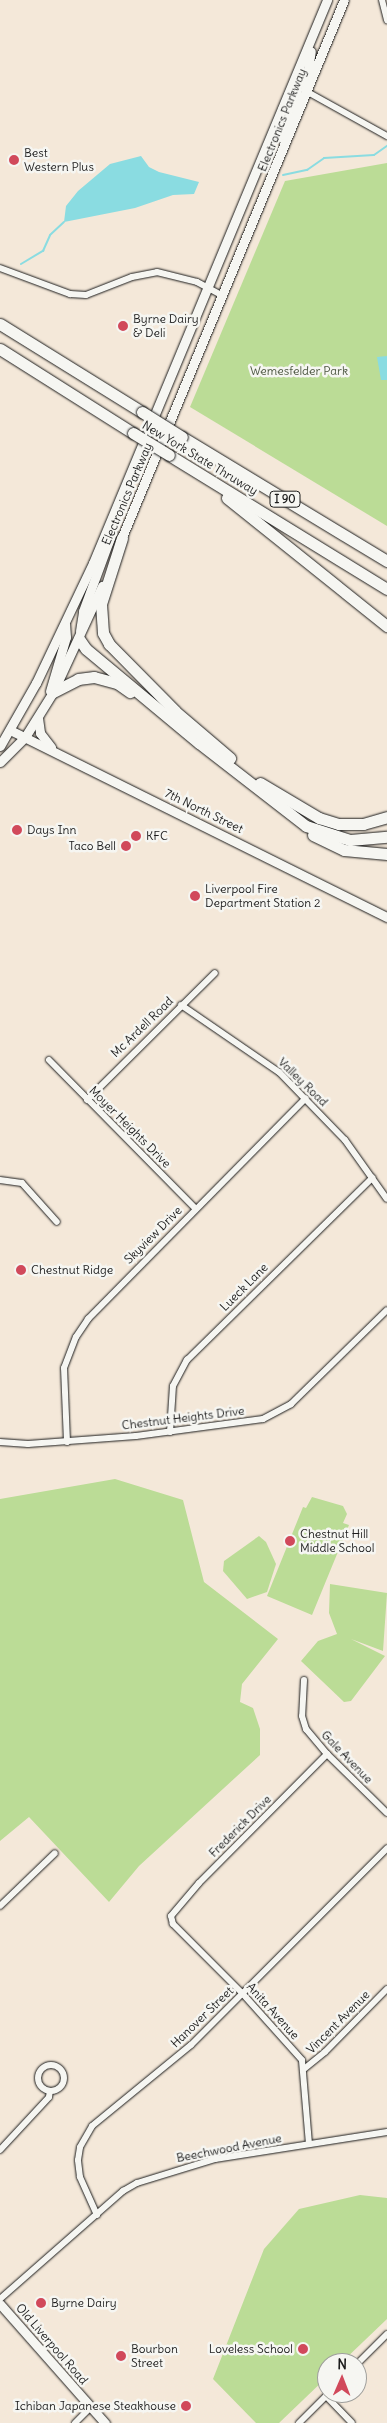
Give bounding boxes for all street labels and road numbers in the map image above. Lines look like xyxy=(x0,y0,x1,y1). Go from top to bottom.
street label: Electronics Parkway xyxy=(255,66,309,174)
street label: New York State Thruway xyxy=(140,418,260,498)
street label: Electronics Parkway xyxy=(99,441,155,547)
road number: I 90 xyxy=(269,490,301,508)
street label: 7th North Street xyxy=(162,786,246,836)
street label: Mc Ardell Road xyxy=(108,994,176,1060)
street label: Valley Road xyxy=(275,1055,331,1109)
street label: Moyer Heights Drive xyxy=(86,1083,174,1171)
street label: Skyview Drive xyxy=(121,1203,185,1267)
street label: Lueck Lane xyxy=(217,1260,271,1314)
street label: Chestnut Heights Drive xyxy=(121,1403,245,1433)
street label: Gale Avenue xyxy=(318,1728,376,1786)
street label: Frederick Drive xyxy=(206,1792,274,1860)
street label: Anita Avenue xyxy=(244,1980,302,2042)
street label: Hanover Street xyxy=(168,1984,236,2050)
street label: Vincent Avenue xyxy=(303,1987,373,2057)
street label: Beechwood Avenue xyxy=(175,2131,283,2165)
street label: Old Liverpool Road xyxy=(13,2301,91,2387)

